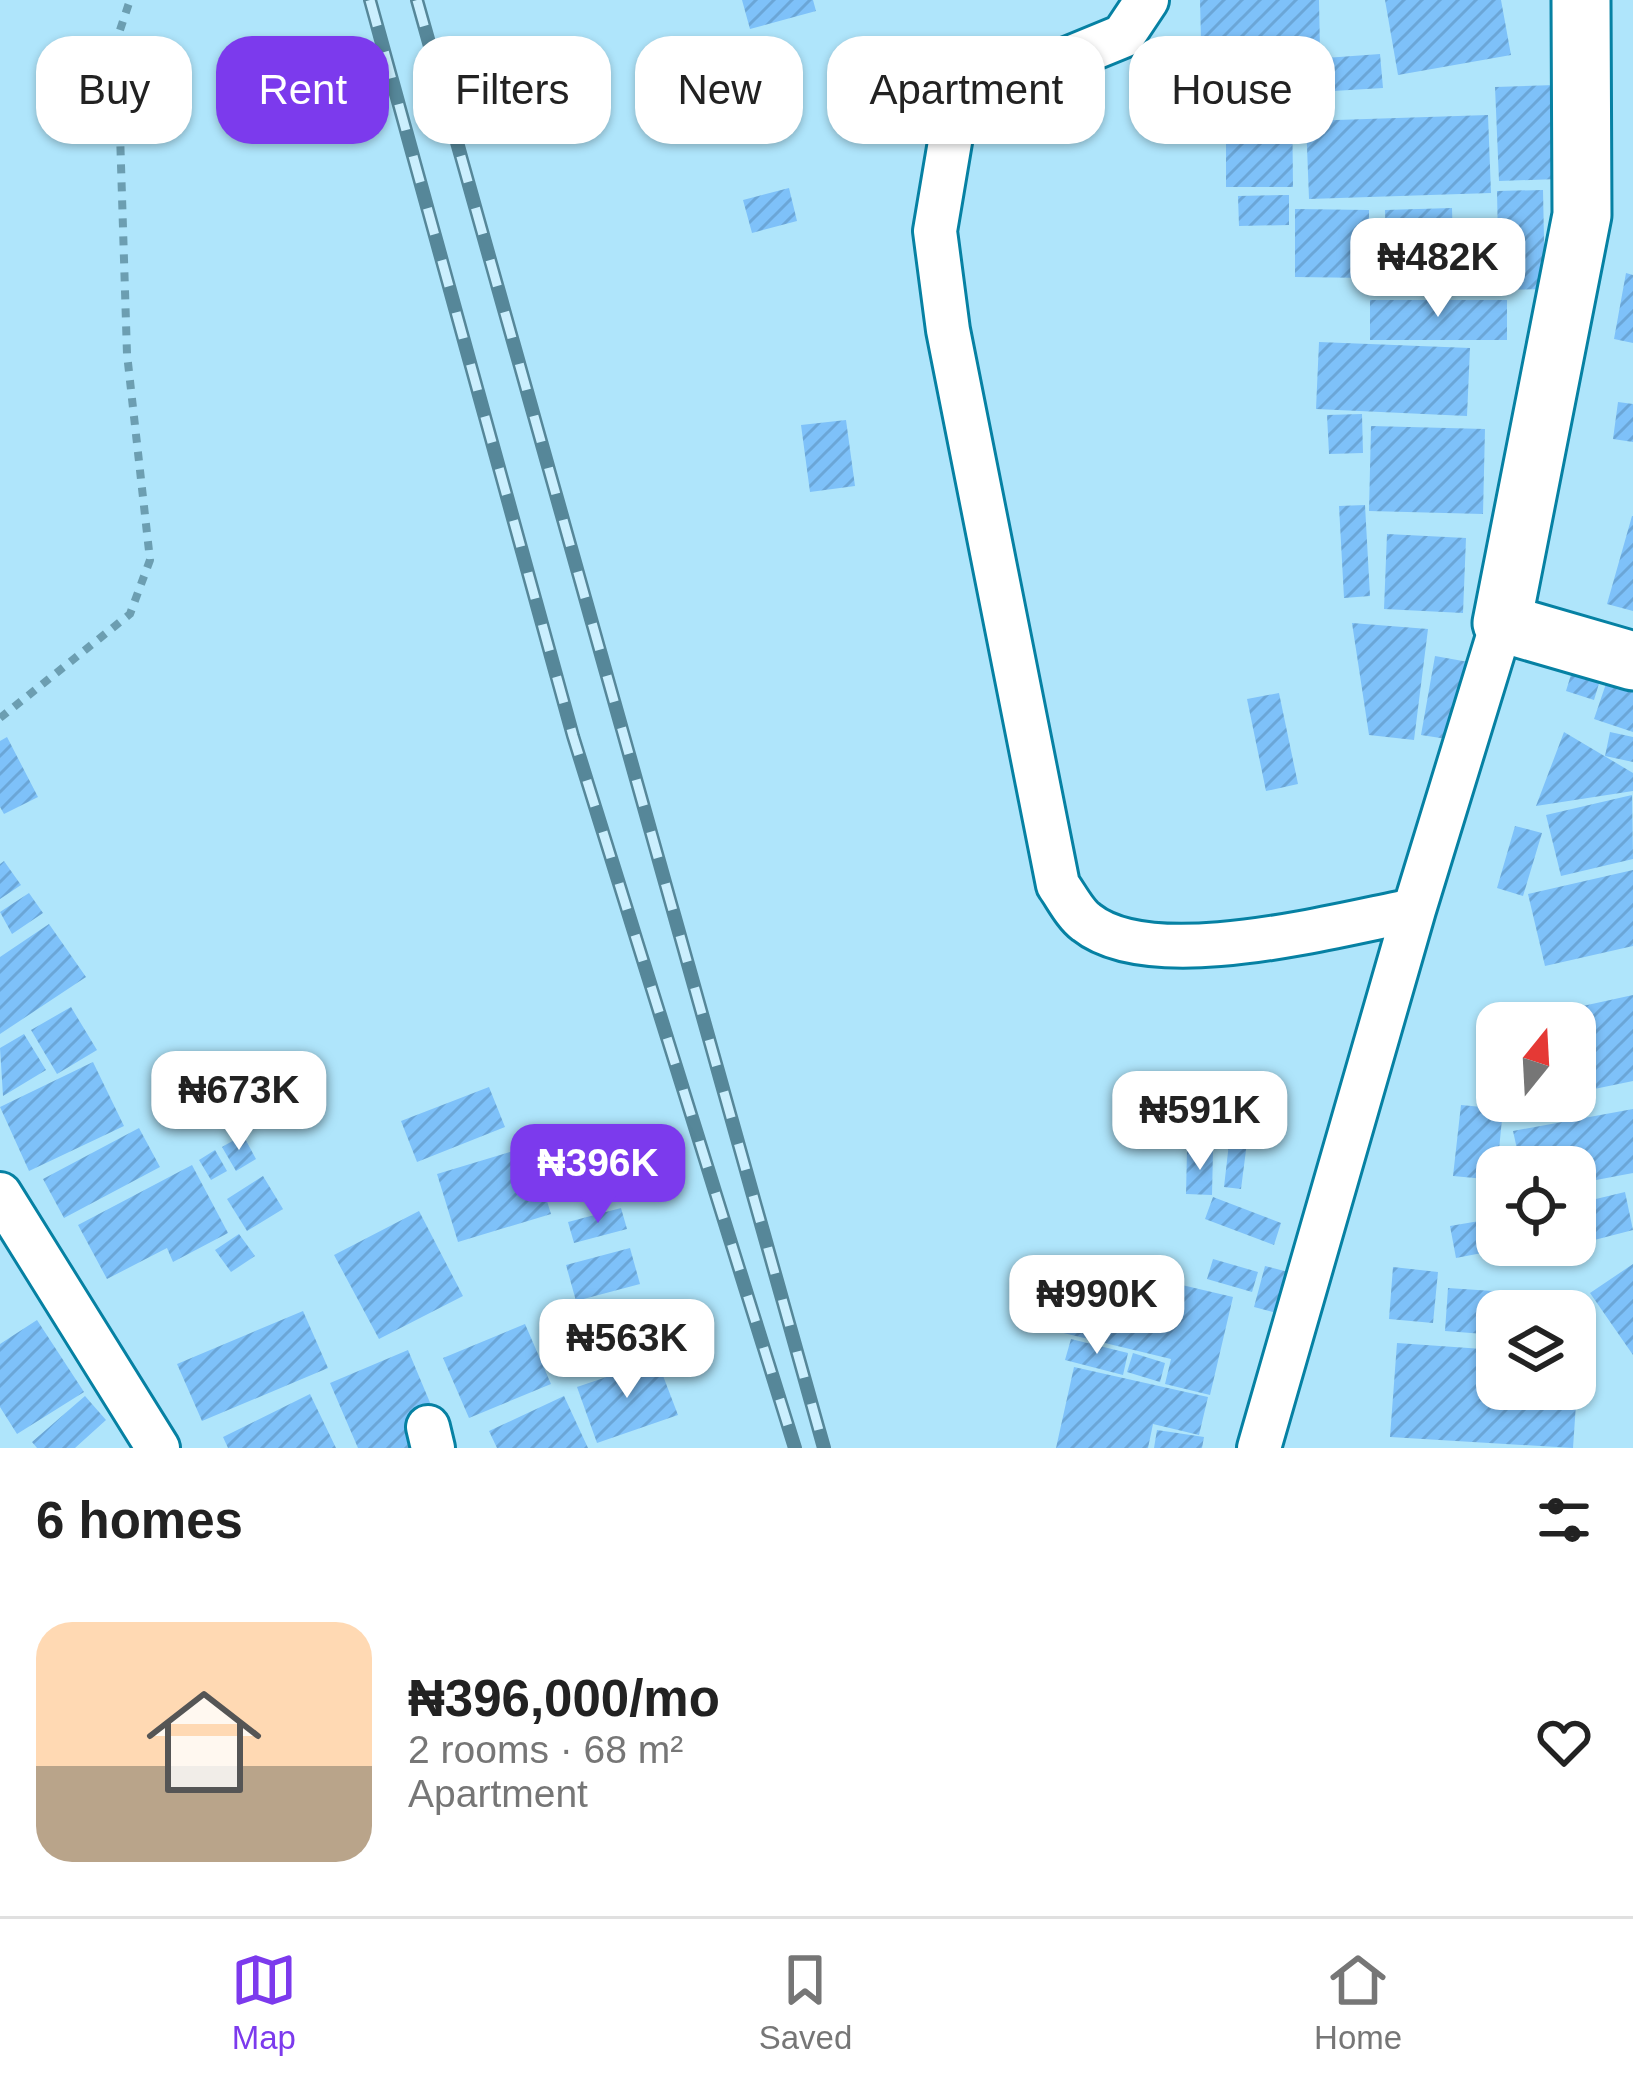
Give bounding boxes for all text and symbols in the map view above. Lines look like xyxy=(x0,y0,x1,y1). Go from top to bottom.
chip: Buy xyxy=(36,36,192,144)
chip: Rent xyxy=(216,36,389,144)
chip: Filters xyxy=(413,36,611,144)
chip: New xyxy=(635,36,803,144)
chip: Apartment xyxy=(827,36,1105,144)
chip: House xyxy=(1129,36,1335,144)
pin: ₦482K xyxy=(1354,218,1522,320)
text: ₦482K xyxy=(1377,235,1499,278)
north arrow xyxy=(1476,1002,1596,1122)
map controls xyxy=(1476,1002,1596,1410)
pin: ₦673K xyxy=(155,1051,323,1153)
text: ₦673K xyxy=(178,1068,300,1111)
pin: ₦591K xyxy=(1116,1071,1284,1173)
text: ₦591K xyxy=(1139,1088,1261,1131)
pin: ₦396K xyxy=(514,1124,682,1226)
text: ₦396K xyxy=(537,1141,659,1184)
button: locate xyxy=(1476,1146,1596,1266)
pin: ₦990K xyxy=(1013,1255,1181,1357)
text: ₦990K xyxy=(1036,1272,1158,1315)
button: layers xyxy=(1476,1290,1596,1410)
pin: ₦563K xyxy=(543,1299,711,1401)
text: ₦563K xyxy=(566,1316,688,1359)
icon: filters xyxy=(1531,1487,1597,1553)
text: 6 homes xyxy=(36,1492,243,1549)
icon: home xyxy=(132,1670,276,1814)
text: ₦396,000/mo xyxy=(408,1670,720,1727)
icon: heart xyxy=(1531,1709,1597,1775)
text: 2 rooms · 68 m² xyxy=(408,1728,683,1771)
text: Apartment xyxy=(408,1772,588,1815)
tab: Map xyxy=(231,1947,297,2057)
tab: Saved xyxy=(759,1947,852,2057)
tab: Home xyxy=(1314,1947,1402,2057)

